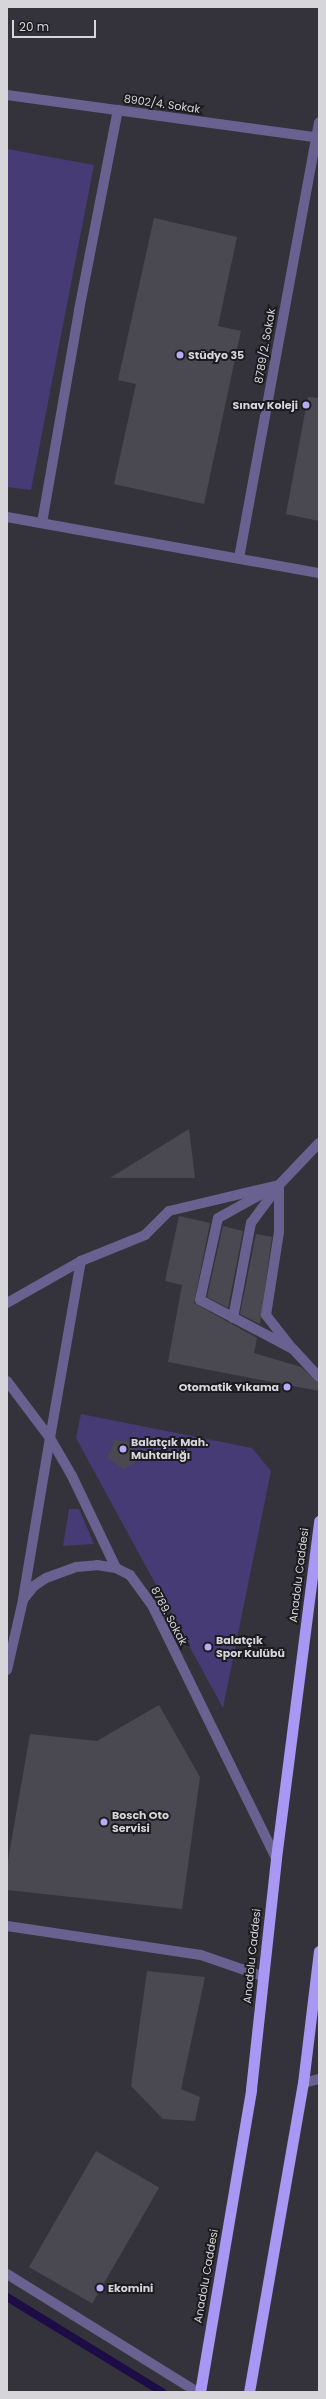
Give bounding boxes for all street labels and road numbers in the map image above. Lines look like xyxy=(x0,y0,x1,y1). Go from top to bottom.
street label: 8902/4. Sokak xyxy=(123,92,201,116)
street label: 8789/2. Sokak xyxy=(252,307,278,385)
street label: Anadolu Caddesi xyxy=(287,1527,311,1623)
street label: 8789. Sokak xyxy=(148,1585,190,1647)
street label: Anadolu Caddesi xyxy=(240,1908,264,2004)
street label: Anadolu Caddesi xyxy=(191,2228,221,2324)

